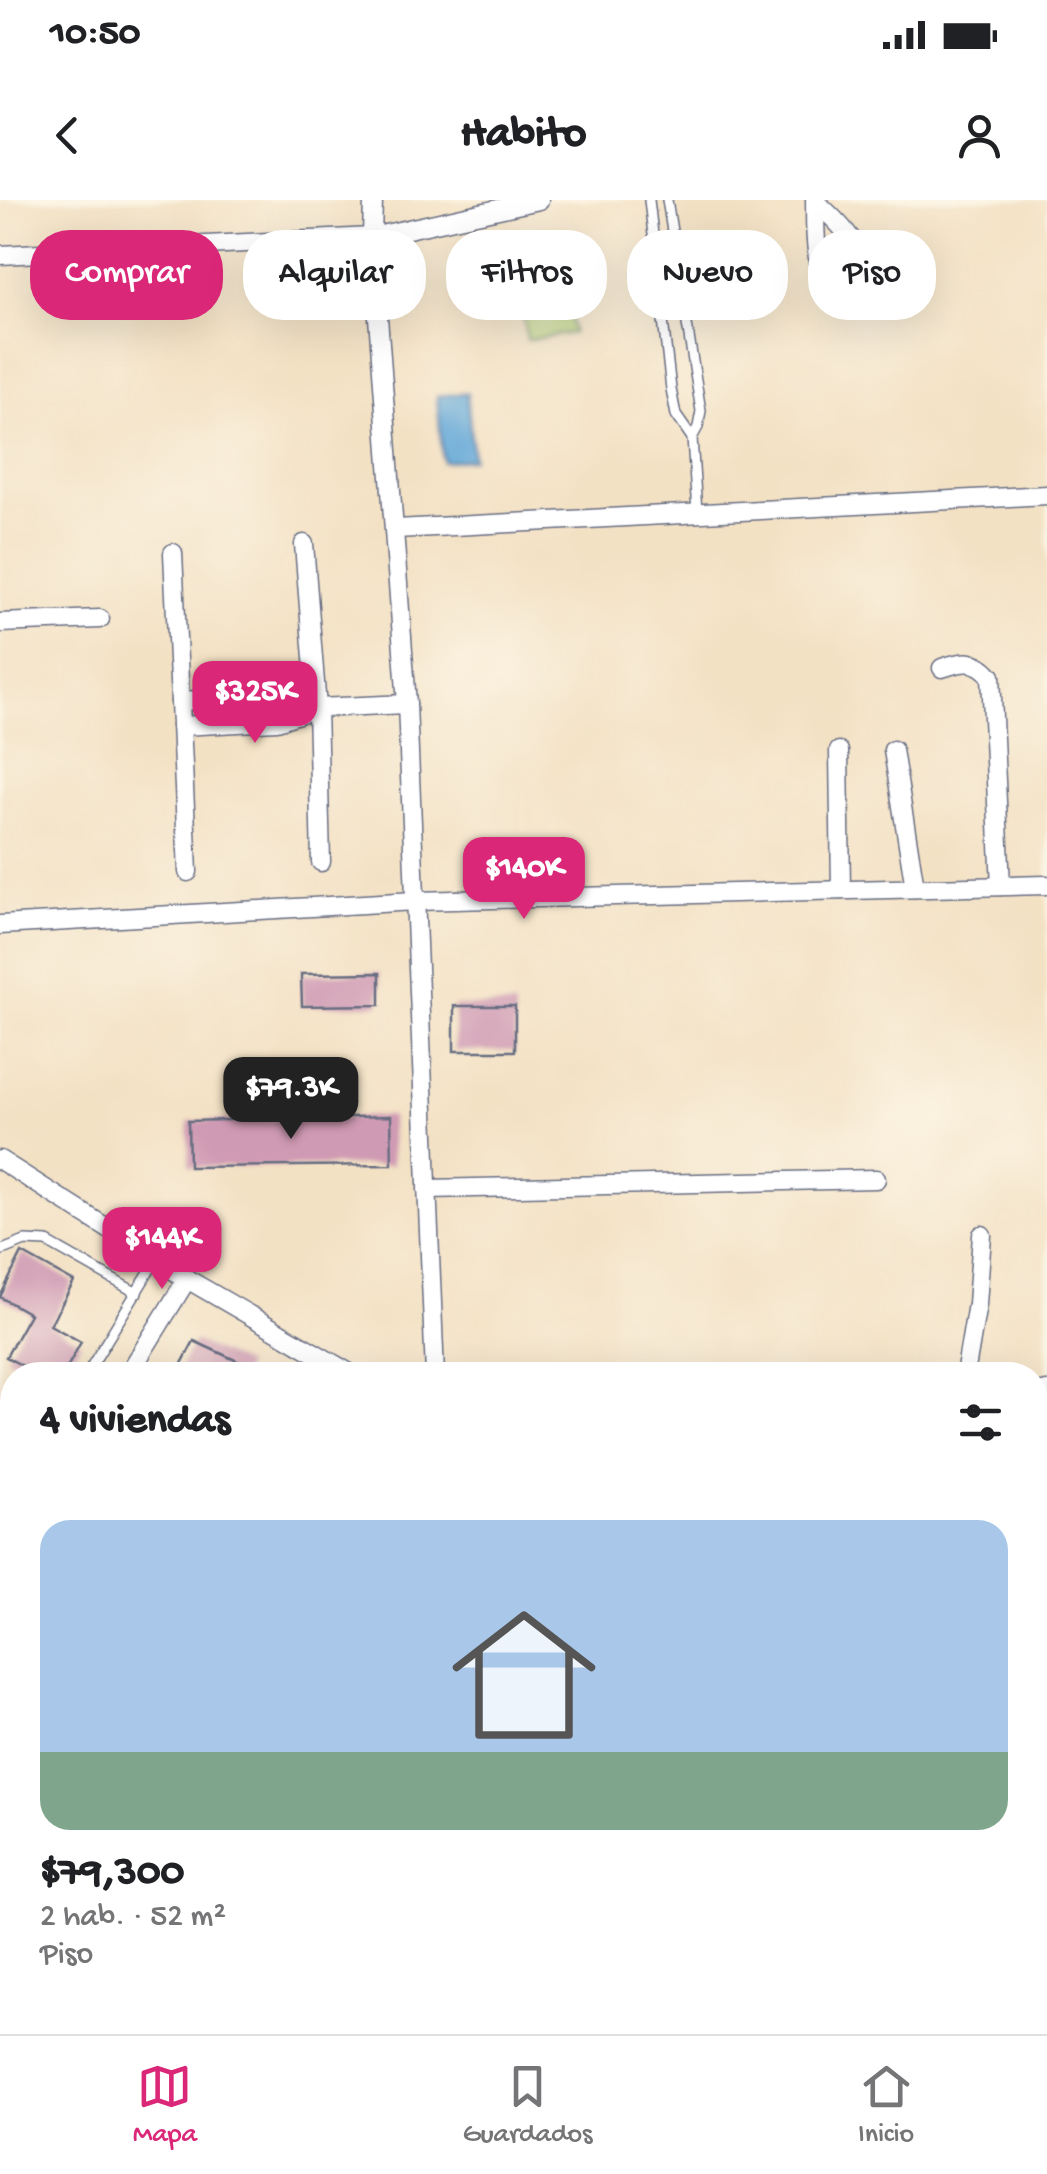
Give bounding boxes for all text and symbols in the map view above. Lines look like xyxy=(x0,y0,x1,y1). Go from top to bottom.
text: 10:50 xyxy=(50,13,140,57)
icon: back xyxy=(40,108,95,163)
icon: person xyxy=(952,108,1007,163)
text: Habito xyxy=(461,109,586,162)
chip: Comprar xyxy=(30,230,223,320)
chip: Alquilar xyxy=(243,230,426,320)
chip: Filtros xyxy=(446,230,607,320)
chip: Nuevo xyxy=(627,230,788,320)
chip: Piso xyxy=(808,230,936,320)
pin: $325K xyxy=(185,661,325,746)
text: $325K xyxy=(214,674,296,712)
pin: $140K xyxy=(454,837,594,922)
text: $140K xyxy=(485,850,563,888)
pin: $79.3K xyxy=(210,1057,372,1142)
text: $79.3K xyxy=(245,1070,337,1108)
pin: $144K xyxy=(92,1207,232,1292)
text: $144K xyxy=(124,1220,200,1258)
icon: filters xyxy=(953,1395,1008,1450)
text: 4 viviendas xyxy=(40,1398,230,1447)
icon: home xyxy=(434,1585,614,1765)
text: $79,300 xyxy=(40,1850,184,1899)
text: 2 hab. · 52 m² xyxy=(40,1899,226,1937)
text: Piso xyxy=(40,1937,93,1975)
tab: Mapa xyxy=(133,2059,197,2152)
tab: Guardados xyxy=(463,2059,592,2152)
tab: Inicio xyxy=(858,2059,914,2152)

